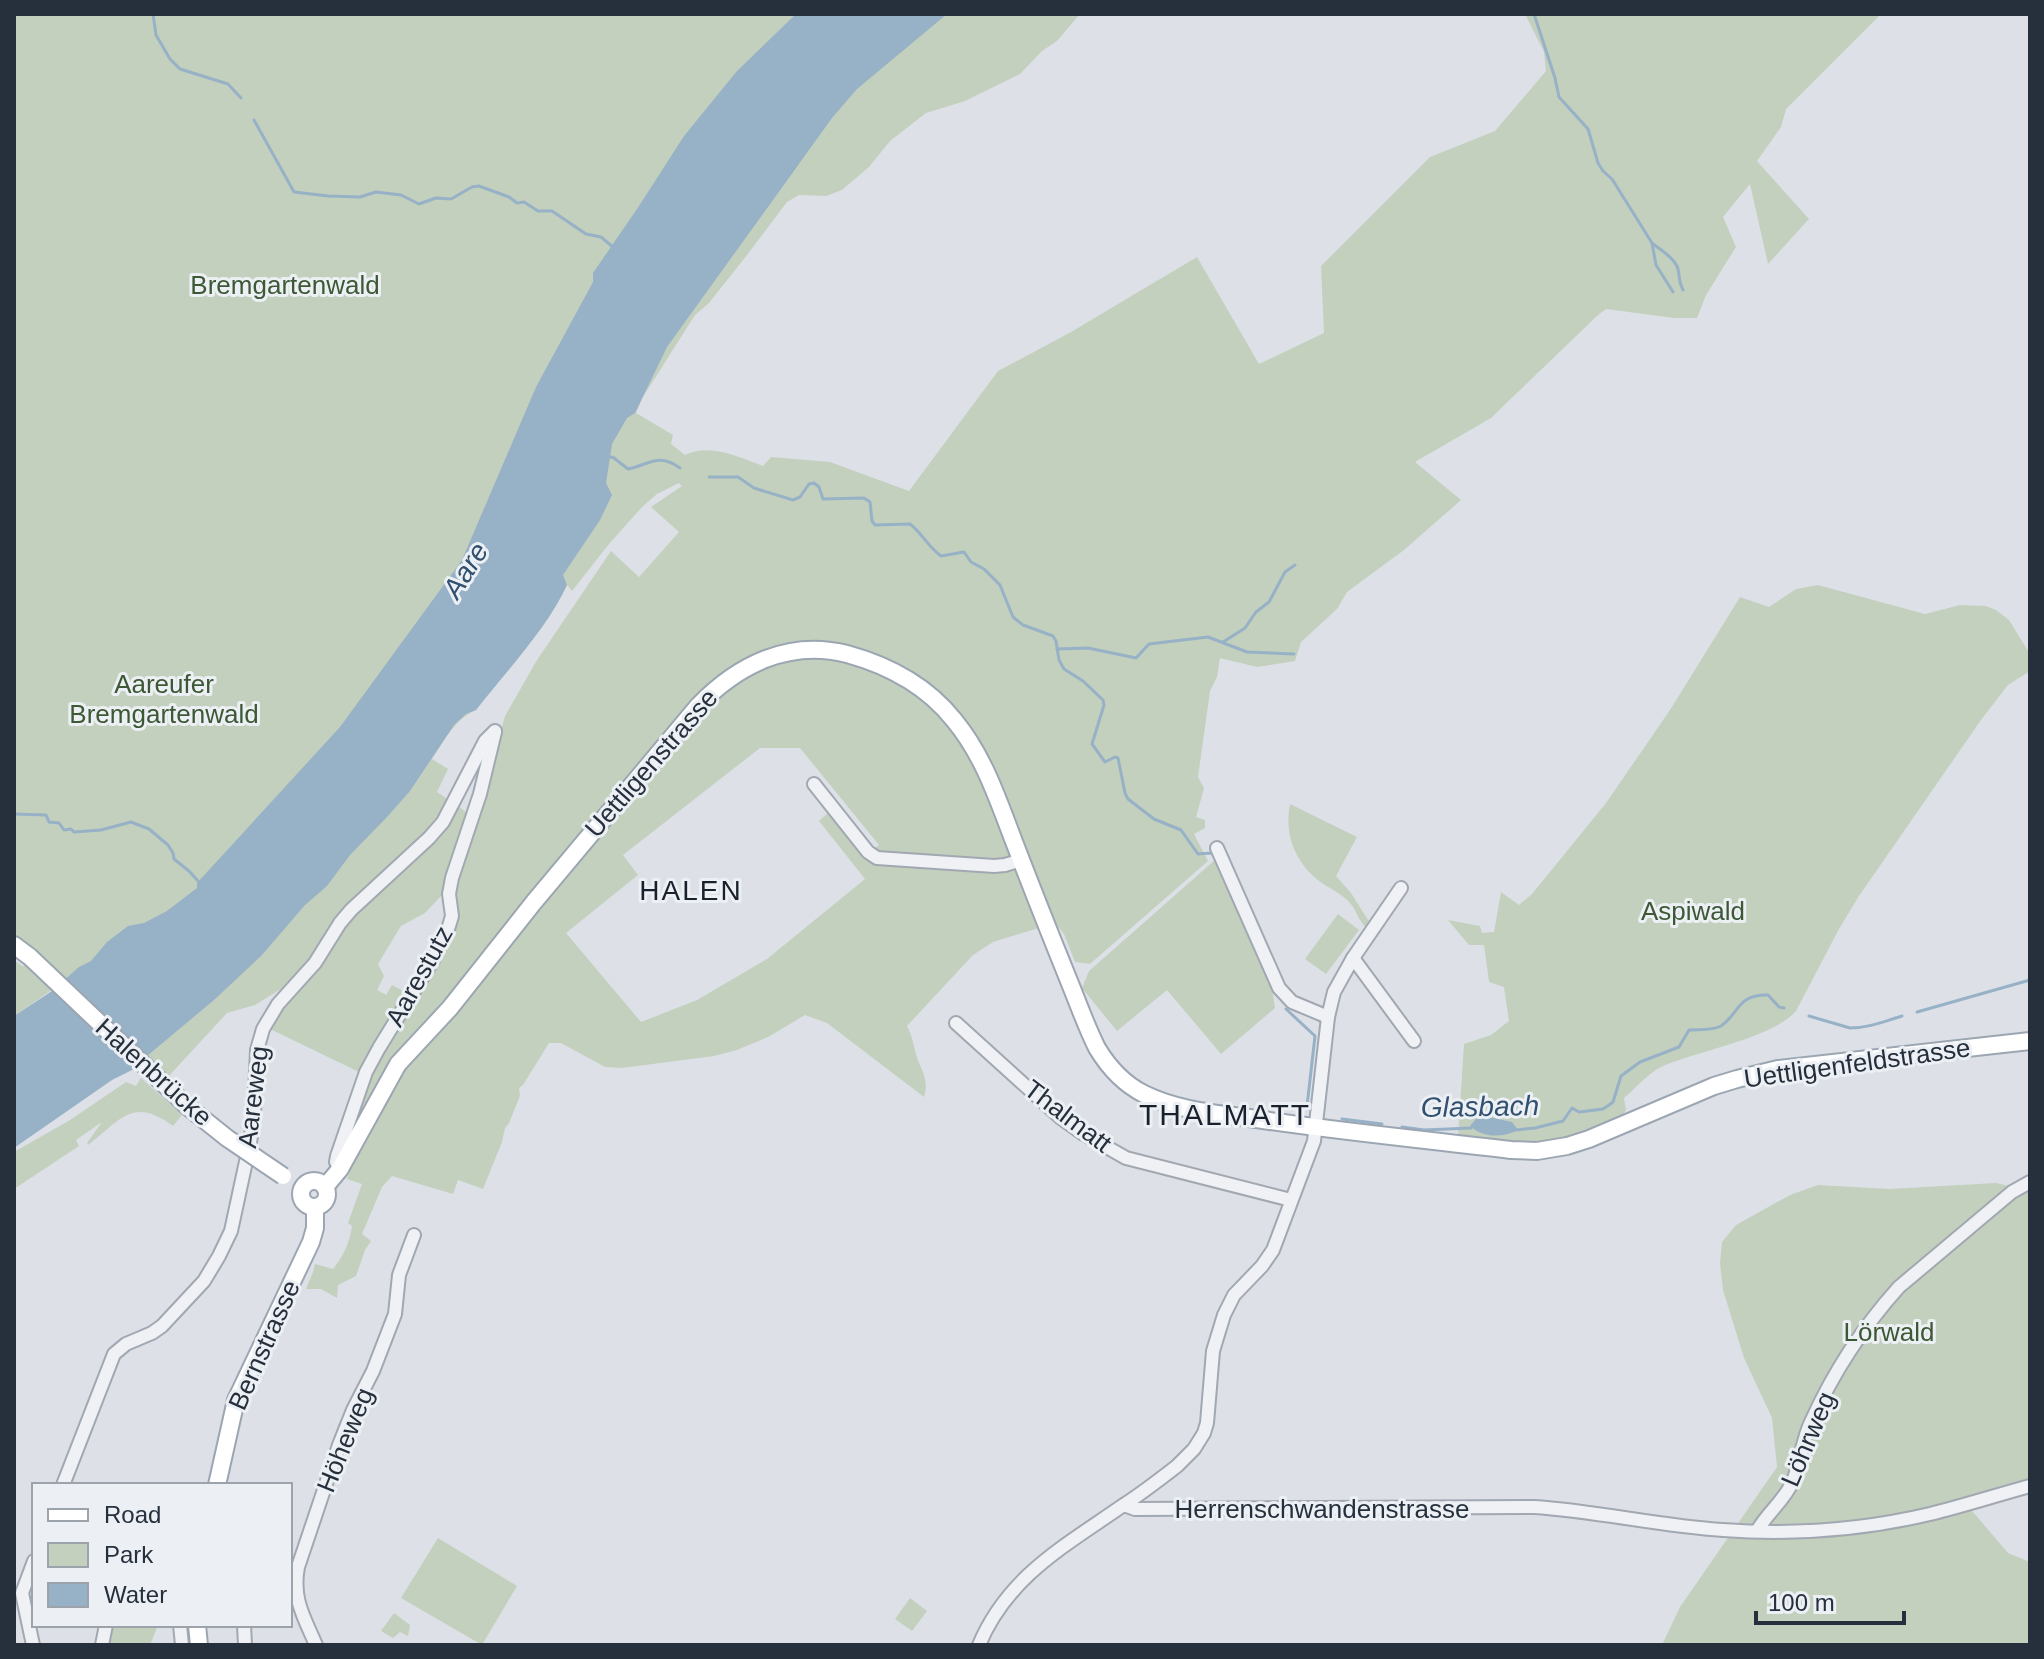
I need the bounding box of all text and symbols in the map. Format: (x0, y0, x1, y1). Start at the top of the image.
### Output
park label: Bremgartenwald (190, 270, 380, 300)
water label: Aare (436, 537, 494, 605)
park label: Aareufer Bremgartenwald (69, 669, 259, 729)
street label: Uettligenstrasse (579, 683, 723, 843)
district label: HALEN (639, 875, 743, 906)
park label: Aspiwald (1641, 896, 1745, 926)
street label: Aarestutz (379, 921, 459, 1031)
street label: Halenbrücke (90, 1012, 218, 1132)
street label: Uettligenfeldstrasse (1742, 1032, 1972, 1094)
street label: Aareweg (232, 1044, 274, 1150)
street label: Thalmatt (1019, 1074, 1118, 1159)
water label: Glasbach (1421, 1090, 1539, 1123)
district label: THALMATT (1139, 1098, 1311, 1131)
street label: Bernstrasse (222, 1276, 306, 1414)
park label: Lörwald (1843, 1317, 1935, 1347)
street label: Höheweg (311, 1383, 379, 1497)
street label: Löhrweg (1775, 1387, 1841, 1491)
legend (32, 1483, 292, 1627)
street label: Herrenschwandenstrasse (1175, 1494, 1469, 1524)
text: Road (104, 1501, 161, 1528)
text: Park (104, 1541, 154, 1568)
scale bar (1756, 1575, 1904, 1625)
text: Water (104, 1581, 167, 1608)
text: 100 m (1768, 1589, 1835, 1616)

